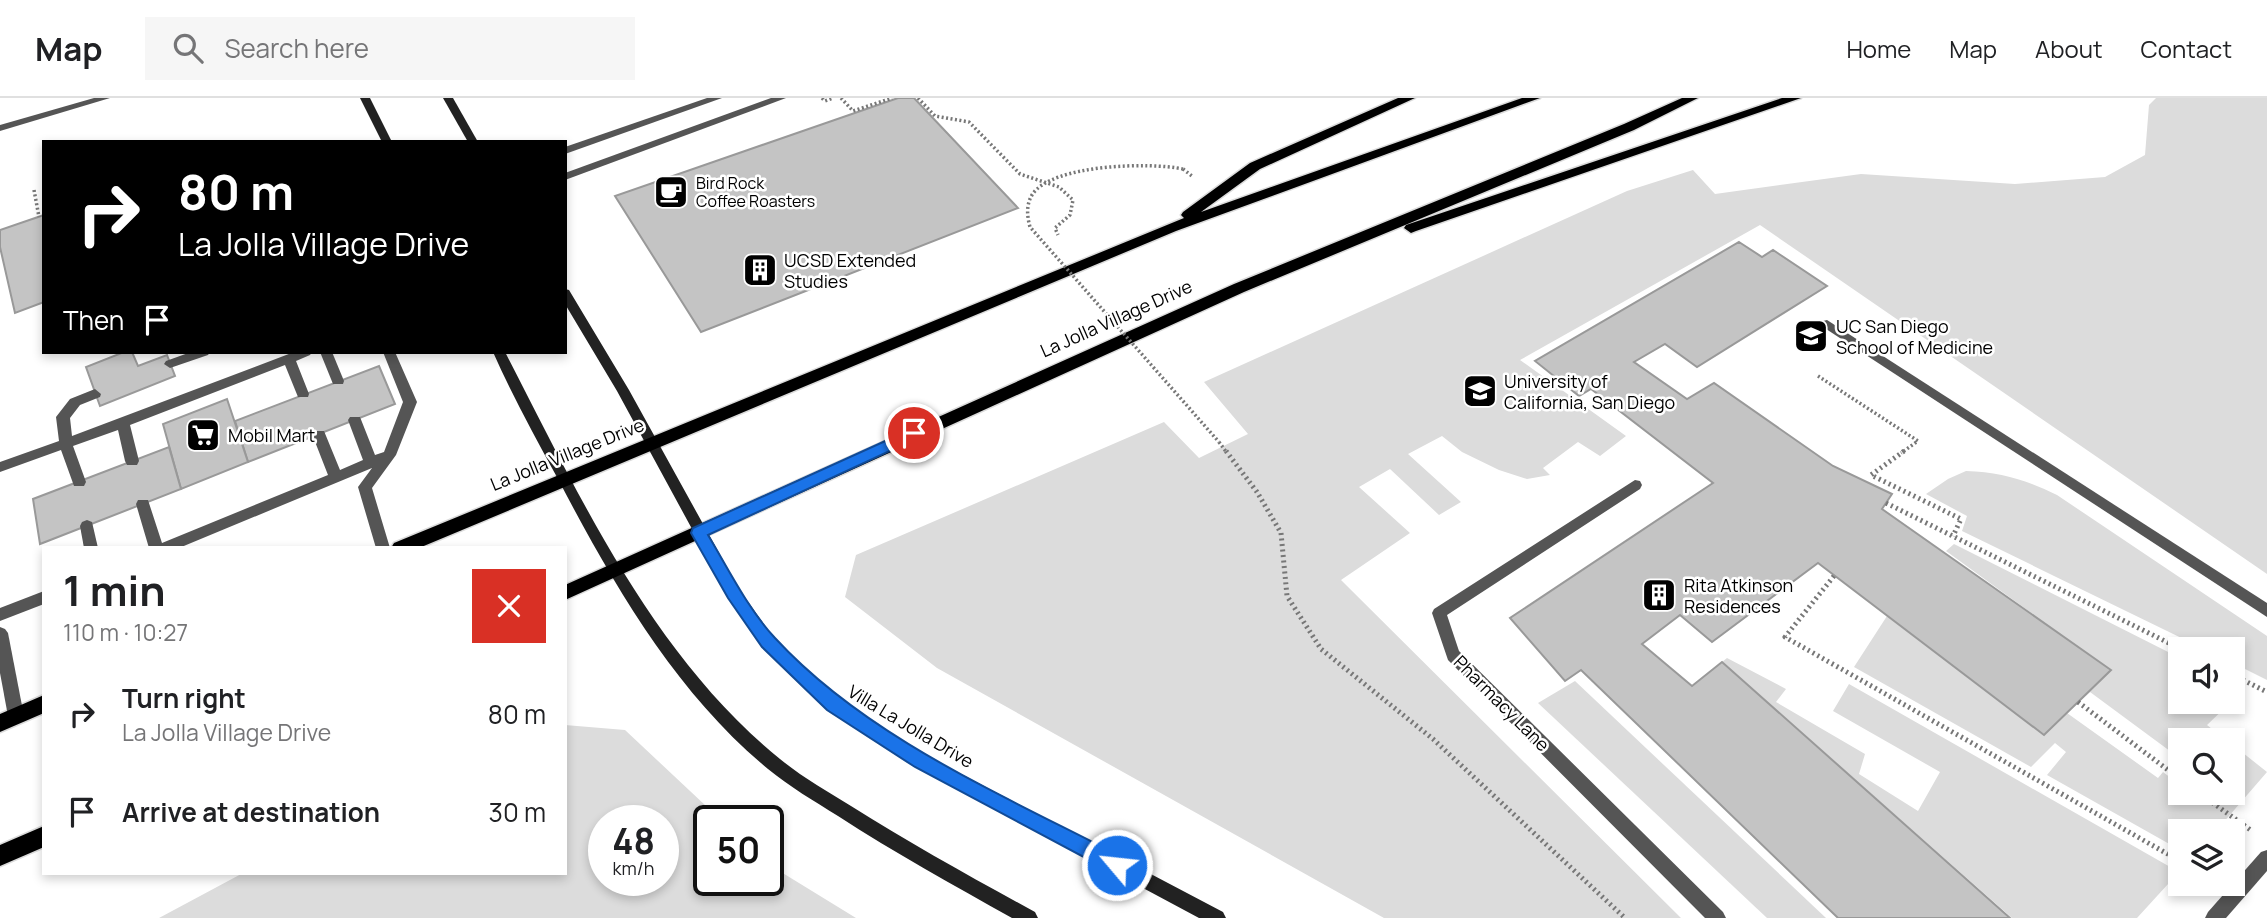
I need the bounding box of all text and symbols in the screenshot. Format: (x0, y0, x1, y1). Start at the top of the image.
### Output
search box (145, 17, 635, 80)
text: Map (35, 26, 103, 71)
icon: search (169, 29, 207, 67)
text: Search here (225, 30, 369, 66)
text: Home (1846, 32, 1911, 65)
text: Map (1949, 32, 1997, 65)
text: About (2035, 32, 2103, 65)
text: Contact (2141, 32, 2232, 65)
text: 80 m (178, 158, 294, 225)
icon: right (63, 168, 154, 259)
place label: Bird Rock Coffee Roasters (696, 172, 815, 212)
cafe icon: Bird Rock Coffee Roasters (652, 173, 690, 211)
text: La Jolla Village Drive (178, 222, 469, 266)
place label: UCSD Extended Studies (784, 248, 916, 293)
building icon: UCSD Extended Studies (741, 251, 779, 289)
street label: La Jolla Village Drive (1036, 274, 1196, 362)
icon: arrive (138, 301, 176, 339)
text: Then (63, 302, 124, 338)
place label: UC San Diego School of Medicine (1836, 314, 1993, 359)
school or university icon: UC San Diego School of Medicine (1792, 317, 1830, 355)
place label: University of California, San Diego (1504, 369, 1675, 414)
school or university icon: University of California, San Diego (1461, 372, 1499, 410)
pin (884, 403, 944, 463)
street label: La Jolla Village Drive (487, 412, 647, 496)
icon: arrive (895, 414, 933, 452)
supermarket icon: Mobil Mart (184, 416, 222, 454)
place label: Mobil Mart (228, 423, 315, 447)
text: 1 min (63, 561, 166, 619)
button: close (472, 569, 546, 643)
place label: Rita Atkinson Residences (1684, 573, 1793, 618)
building icon: Rita Atkinson Residences (1640, 576, 1678, 614)
text: 110 m · 10:27 (63, 616, 188, 648)
map controls (2168, 637, 2245, 896)
button: sound (2168, 637, 2245, 714)
street label: Pharmacy Lane (1449, 650, 1555, 756)
street label: Villa La Jolla Drive (844, 679, 978, 773)
text: Turn right (122, 680, 246, 716)
icon: right (63, 695, 101, 733)
text: 80 m (488, 696, 546, 732)
text: La Jolla Village Drive (122, 716, 331, 748)
button: search (2168, 728, 2245, 805)
icon: arrive (63, 793, 101, 831)
text: Arrive at destination (122, 794, 380, 830)
text: 30 m (489, 794, 546, 830)
speed limit sign: 50 (693, 805, 784, 896)
text: 48 (612, 817, 655, 865)
button: layers (2168, 819, 2245, 896)
position arrow (1080, 828, 1154, 902)
text: km/h (613, 856, 654, 880)

